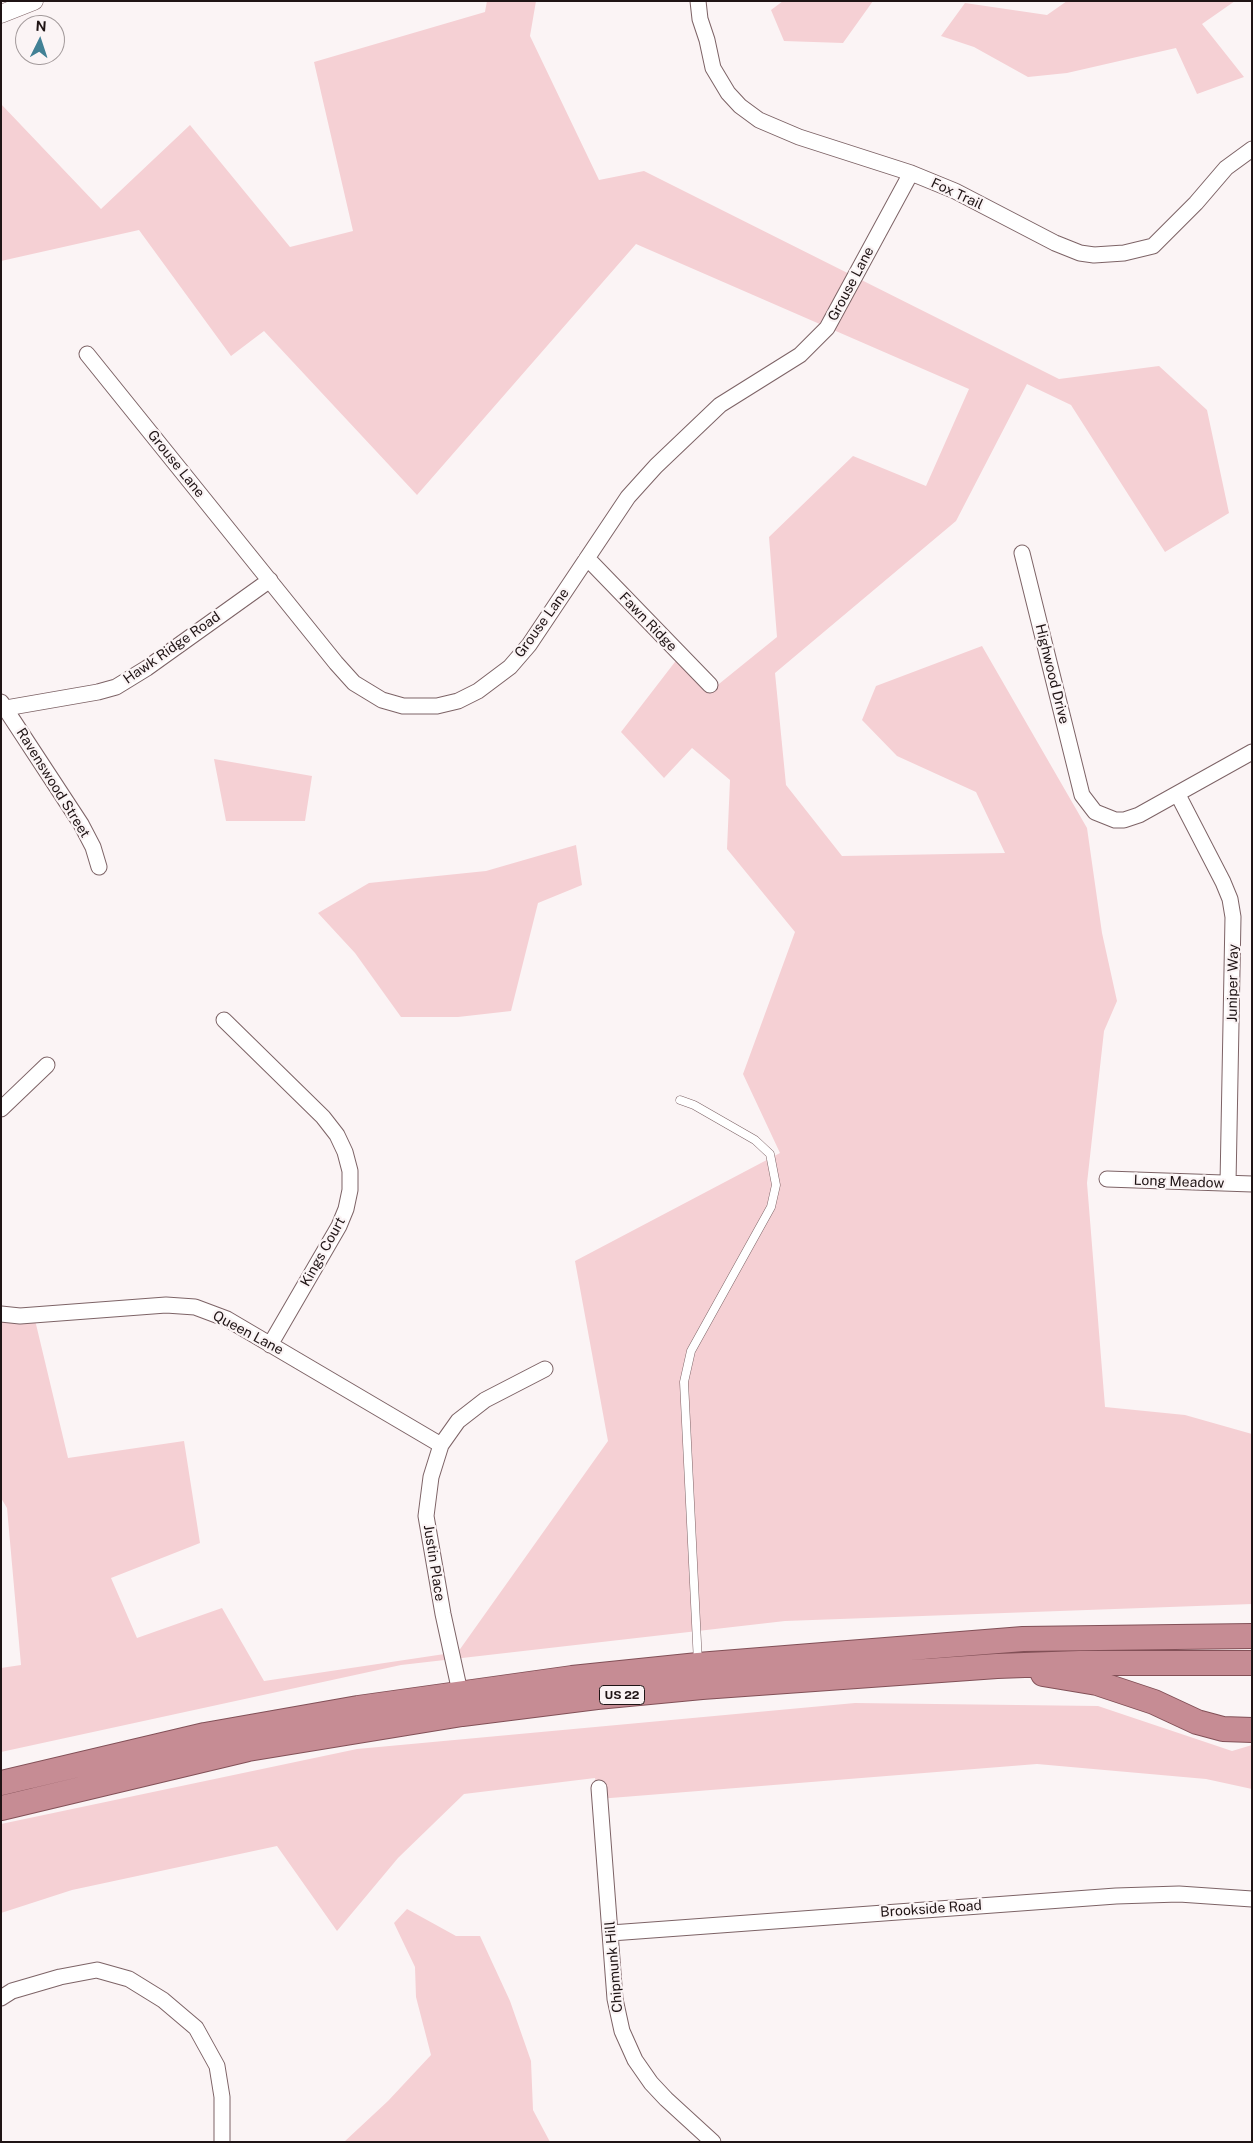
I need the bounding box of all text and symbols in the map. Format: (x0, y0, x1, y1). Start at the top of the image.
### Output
north arrow (15, 15, 65, 65)
text: N (35, 18, 47, 34)
street label: Fox Trail (928, 175, 986, 213)
street label: Grouse Lane (824, 244, 878, 324)
street label: Grouse Lane (144, 427, 208, 501)
street label: Grouse Lane (511, 585, 573, 661)
street label: Fawn Ridge (616, 589, 680, 655)
street label: Hawk Ridge Road (120, 608, 224, 688)
street label: Highwood Drive (1031, 622, 1073, 726)
street label: Ravenswood Street (12, 725, 94, 841)
street label: Juniper Way (1224, 944, 1242, 1022)
street label: Long Meadow (1133, 1172, 1225, 1192)
street label: Kings Court (297, 1214, 349, 1290)
street label: Queen Lane (210, 1307, 286, 1359)
street label: Justin Place (420, 1524, 448, 1602)
road number: US 22 (600, 1686, 644, 1704)
street label: Brookside Road (880, 1897, 982, 1921)
street label: Chipmunk Hill (602, 1921, 626, 2013)

